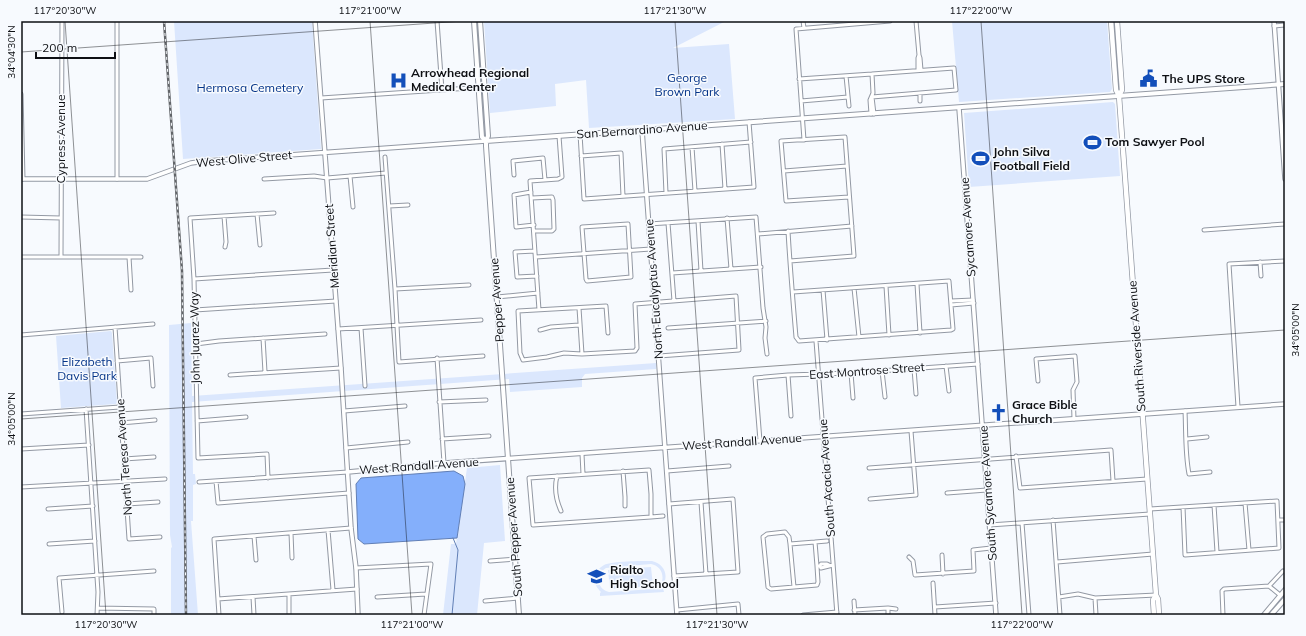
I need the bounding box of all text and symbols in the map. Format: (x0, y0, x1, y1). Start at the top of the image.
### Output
text: 117°20'30"W (34, 4, 96, 17)
text: 117°21'00"W (339, 4, 401, 17)
text: 117°21'30"W (644, 4, 706, 17)
text: 117°22'00"W (950, 4, 1012, 17)
text: 34°04'30"N (5, 25, 18, 79)
scale bar (36, 34, 115, 60)
text: 200 m (42, 40, 77, 55)
place label: Arrowhead Regional Medical Center (411, 65, 529, 94)
public building icon: The UPS Store (1139, 69, 1159, 89)
hospital icon: Arrowhead Regional Medical Center (388, 70, 408, 90)
park label: George Brown Park (654, 70, 720, 99)
place label: The UPS Store (1162, 71, 1245, 86)
park label: Hermosa Cemetery (197, 80, 304, 95)
street label: Cypress Avenue (53, 94, 68, 184)
street label: San Bernardino Avenue (576, 117, 708, 142)
sports icon: Tom Sawyer Pool (1082, 132, 1102, 152)
place label: Tom Sawyer Pool (1105, 134, 1205, 149)
place label: John Silva Football Field (993, 144, 1070, 173)
street label: West Olive Street (195, 147, 293, 170)
sports icon: John Silva Football Field (970, 149, 990, 169)
street label: Sycamore Avenue (957, 177, 978, 277)
street label: Meridian Street (321, 203, 342, 289)
street label: North Eucalyptus Avenue (641, 219, 666, 360)
street label: Pepper Avenue (486, 257, 507, 343)
street label: South Riverside Avenue (1124, 280, 1149, 412)
street label: John Juarez Way (186, 291, 203, 384)
text: 34°05'00"N (1289, 303, 1302, 357)
park label: Elizabeth Davis Park (57, 354, 118, 383)
street label: East Montrose Street (809, 359, 925, 382)
text: 34°05'00"N (5, 392, 18, 446)
place label: Grace Bible Church (1012, 397, 1078, 426)
street label: North Teresa Avenue (112, 398, 135, 516)
church icon: Grace Bible Church (989, 402, 1009, 422)
street label: South Acacia Avenue (815, 418, 838, 538)
street label: South Sycamore Avenue (975, 425, 1000, 561)
street label: West Randall Avenue (682, 430, 802, 453)
street label: West Randall Avenue (359, 454, 479, 477)
street label: South Pepper Avenue (502, 477, 525, 597)
place label: Rialto High School (610, 562, 679, 591)
school or university icon: Rialto High School (587, 567, 607, 587)
text: 117°20'30"W (75, 618, 137, 631)
text: 117°21'00"W (381, 618, 443, 631)
text: 117°21'30"W (686, 618, 748, 631)
text: 117°22'00"W (991, 618, 1053, 631)

